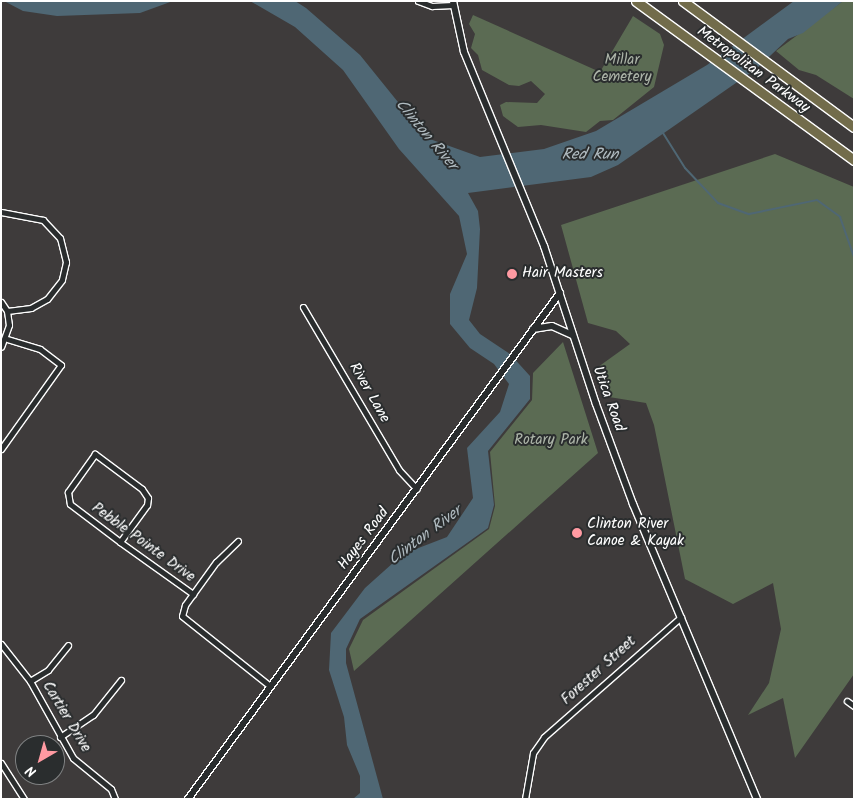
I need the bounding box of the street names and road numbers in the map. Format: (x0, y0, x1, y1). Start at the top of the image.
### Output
street label: Metropolitan Parkway (693, 23, 813, 117)
street label: River Lane (345, 360, 393, 426)
street label: Utica Road (588, 364, 628, 434)
street label: Pebble Pointe Drive (88, 499, 198, 587)
street label: Hayes Road (335, 504, 393, 574)
street label: Forester Street (558, 633, 640, 709)
street label: Cartier Drive (38, 678, 94, 756)

